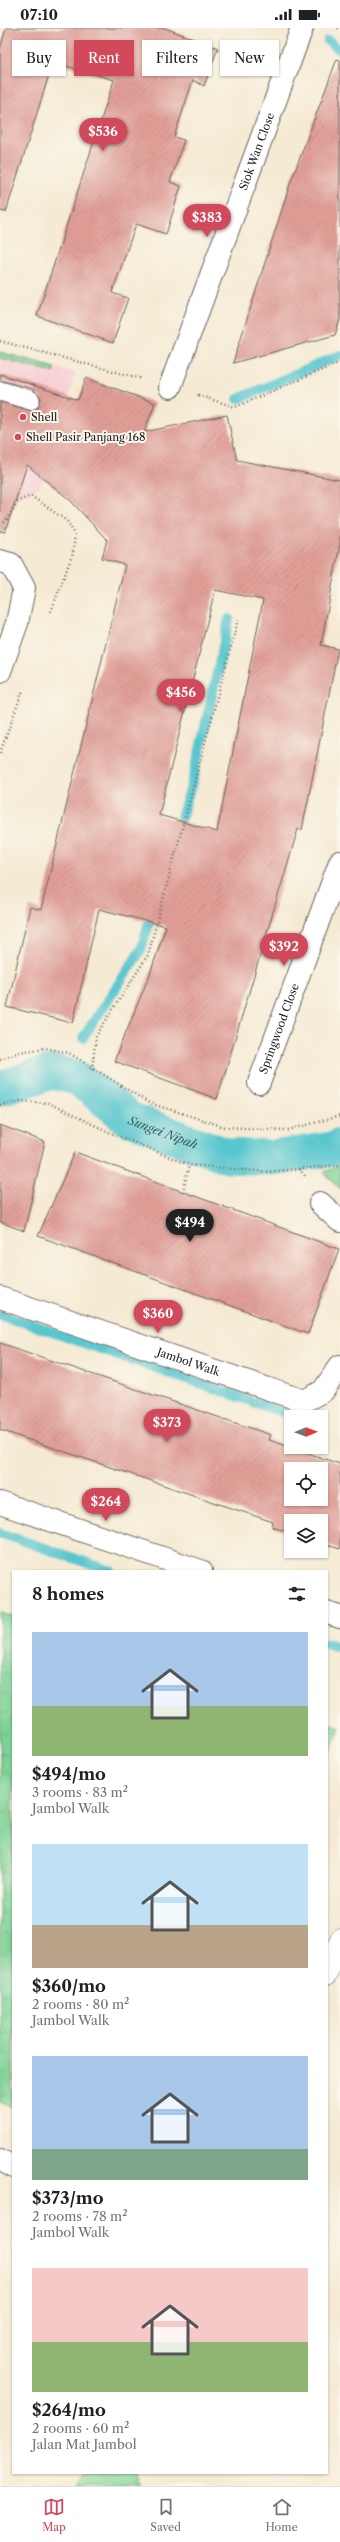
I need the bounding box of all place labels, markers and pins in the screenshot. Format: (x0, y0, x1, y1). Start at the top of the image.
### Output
pin: $536 (79, 118, 127, 152)
pin: $383 (183, 204, 231, 238)
place label: Shell (31, 410, 58, 424)
marker: Shell (18, 412, 28, 422)
place label: Shell Pasir Panjang 168 (26, 430, 145, 444)
marker: Shell Pasir Panjang 168 (13, 432, 23, 442)
pin: $456 (157, 679, 205, 713)
pin: $392 (260, 933, 308, 967)
pin: $494 (166, 1209, 214, 1243)
pin: $360 (134, 1300, 182, 1334)
pin: $373 (143, 1409, 191, 1443)
pin: $264 (82, 1488, 130, 1522)

